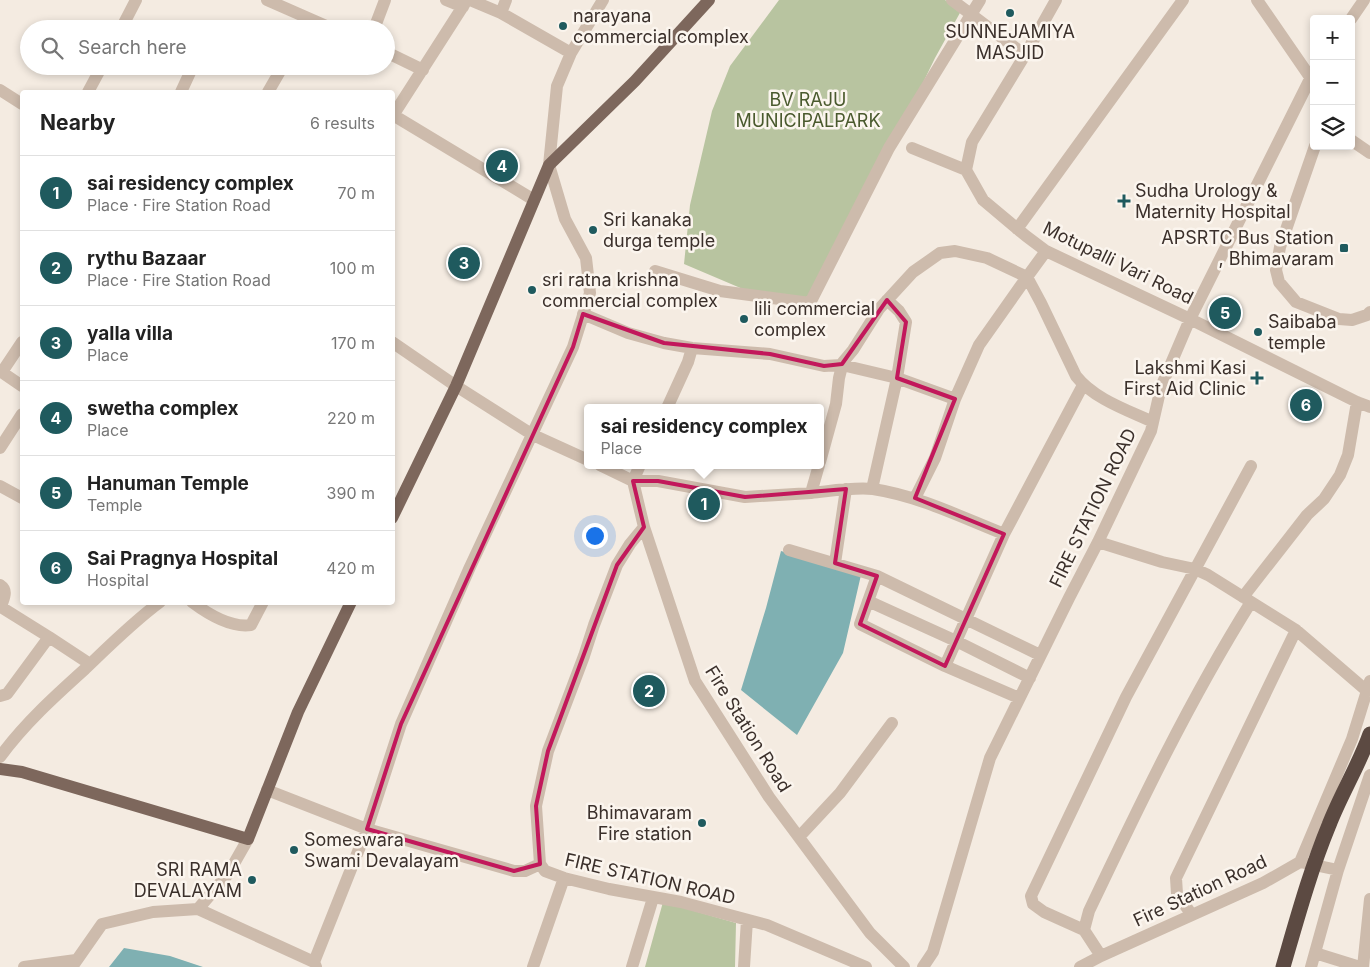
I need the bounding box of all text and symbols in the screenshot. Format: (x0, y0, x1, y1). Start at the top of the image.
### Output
place label: narayana commercial complex (573, 5, 749, 47)
marker: SUNNEJAMIYA MASJID (1004, 7, 1016, 19)
map controls (1310, 15, 1355, 150)
button: + (1310, 15, 1355, 60)
search box (20, 20, 395, 75)
marker: narayana commercial complex (557, 20, 569, 32)
place label: SUNNEJAMIYA MASJID (945, 21, 1075, 63)
icon: search (38, 34, 66, 62)
text: Search here (78, 36, 187, 59)
button: − (1310, 60, 1355, 105)
park label: BV RAJU MUNICIPALPARK (735, 89, 881, 131)
button: layers (1310, 105, 1355, 150)
text: Nearby (40, 110, 115, 135)
text: 6 results (310, 113, 375, 133)
pin: 4 (486, 147, 518, 185)
text: sai residency complex (87, 172, 294, 195)
place label: Sudha Urology & Maternity Hospital (1135, 180, 1291, 222)
text: 1 (53, 183, 59, 203)
text: 70 m (338, 183, 375, 203)
marker: Sudha Urology & Maternity Hospital (1117, 194, 1131, 208)
text: Place · Fire Station Road (87, 195, 271, 215)
place label: Sri kanaka durga temple (603, 209, 715, 251)
street label: Motupalli Vari Road (1040, 217, 1197, 308)
marker: Sri kanaka durga temple (587, 224, 599, 236)
place label: APSRTC Bus Station , Bhimavaram (1161, 227, 1334, 269)
marker: APSRTC Bus Station , Bhimavaram (1338, 242, 1350, 254)
pin: 3 (448, 244, 480, 282)
text: rythu Bazaar (87, 247, 206, 270)
text: 2 (51, 258, 61, 278)
text: 100 m (330, 258, 375, 278)
place label: sri ratna krishna commercial complex (542, 269, 718, 311)
text: Place · Fire Station Road (87, 270, 271, 290)
marker: sri ratna krishna commercial complex (526, 284, 538, 296)
pin: 5 (1209, 294, 1241, 332)
place label: lili commercial complex (754, 298, 875, 340)
place label: Saibaba temple (1268, 311, 1337, 353)
marker: lili commercial complex (738, 313, 750, 325)
text: yalla villa (87, 322, 173, 345)
marker: Saibaba temple (1252, 326, 1264, 338)
text: 3 (51, 333, 61, 353)
text: 170 m (331, 333, 375, 353)
text: Place (87, 345, 129, 365)
place label: Lakshmi Kasi First Aid Clinic (1124, 357, 1246, 399)
marker: Lakshmi Kasi First Aid Clinic (1250, 371, 1264, 385)
pin: 6 (1290, 386, 1322, 424)
text: swetha complex (87, 397, 238, 420)
popup (584, 404, 824, 469)
text: 4 (51, 408, 61, 428)
text: 220 m (327, 408, 375, 428)
text: sai residency complex (601, 415, 807, 438)
text: Place (87, 420, 129, 440)
street label: FIRE STATION ROAD (1045, 425, 1140, 591)
text: Place (601, 438, 642, 458)
text: Hanuman Temple (87, 472, 249, 495)
text: 5 (51, 483, 61, 503)
text: 390 m (327, 483, 375, 503)
pin: 1 (688, 485, 720, 523)
text: Temple (87, 495, 142, 515)
your location (582, 523, 608, 549)
text: Sai Pragnya Hospital (87, 547, 278, 570)
text: 6 (51, 558, 61, 578)
text: 420 m (326, 558, 375, 578)
text: Hospital (87, 570, 149, 590)
street label: Fire Station Road (701, 662, 796, 796)
pin: 2 (633, 672, 665, 710)
place label: Bhimavaram Fire station (587, 802, 692, 844)
marker: Bhimavaram Fire station (696, 817, 708, 829)
place label: Someswara Swami Devalayam (304, 829, 459, 871)
marker: Someswara Swami Devalayam (288, 844, 300, 856)
street label: FIRE STATION ROAD (563, 849, 737, 908)
street label: Fire Station Road (1130, 850, 1270, 931)
place label: SRI RAMA DEVALAYAM (134, 859, 242, 901)
marker: SRI RAMA DEVALAYAM (246, 874, 258, 886)

